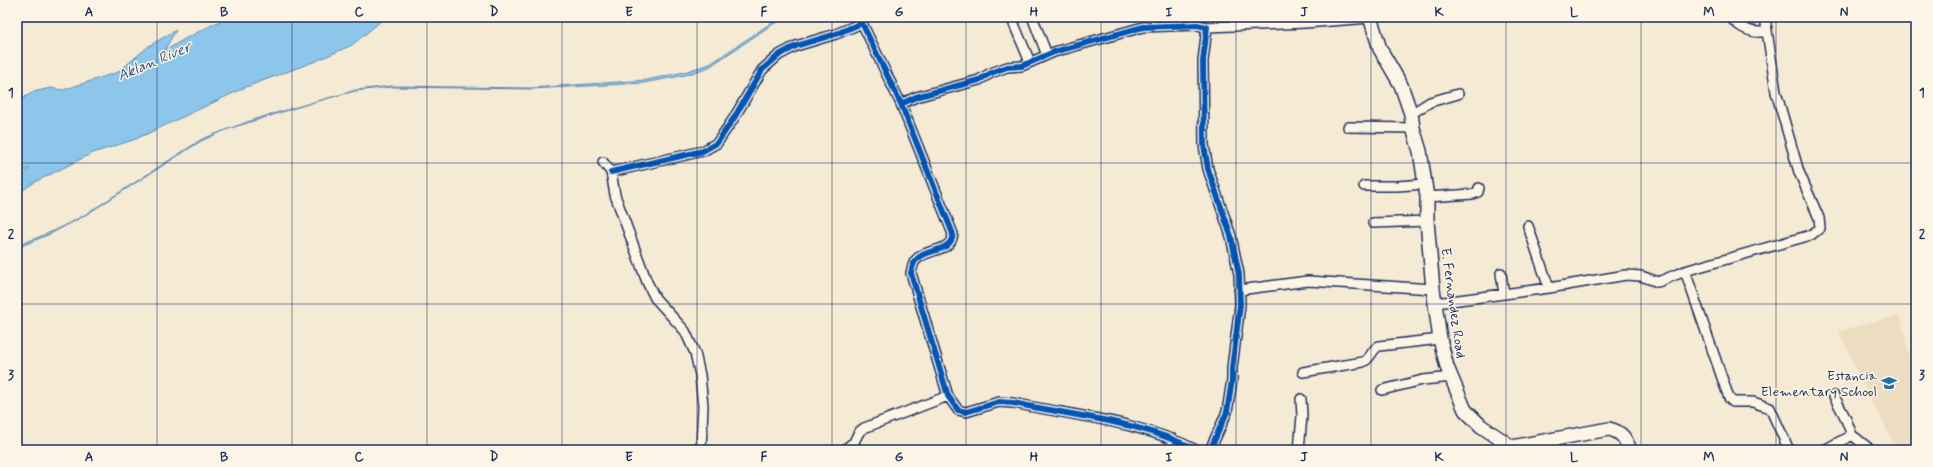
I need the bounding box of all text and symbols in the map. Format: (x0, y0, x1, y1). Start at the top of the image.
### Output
text: A (85, 4, 93, 21)
text: B (220, 4, 229, 21)
text: C (354, 4, 364, 21)
text: D (490, 4, 499, 21)
text: E (625, 4, 633, 21)
text: F (761, 4, 768, 21)
text: G (895, 4, 904, 21)
text: H (1030, 4, 1039, 21)
text: I (1166, 4, 1173, 21)
text: J (1300, 4, 1308, 21)
text: K (1434, 4, 1444, 21)
text: L (1570, 4, 1579, 21)
text: M (1703, 4, 1715, 21)
text: N (1840, 4, 1849, 21)
water label: Aklan River (115, 37, 196, 86)
text: 1 (8, 85, 14, 102)
text: 1 (1919, 85, 1925, 102)
text: 2 (8, 226, 15, 243)
text: 2 (1919, 226, 1926, 243)
street label: E. Fernandez Road (1436, 247, 1470, 360)
text: 3 (8, 367, 14, 384)
place label: Estancia Elementary School (1761, 367, 1878, 401)
text: 3 (1919, 367, 1925, 384)
school or university icon: Estancia Elementary School (1880, 374, 1898, 392)
text: A (85, 449, 93, 466)
text: B (220, 449, 229, 466)
text: C (354, 449, 364, 466)
text: D (490, 449, 499, 466)
text: E (625, 449, 633, 466)
text: F (761, 449, 768, 466)
text: G (895, 449, 904, 466)
text: H (1030, 449, 1039, 466)
text: I (1166, 449, 1173, 466)
text: J (1300, 449, 1308, 466)
text: K (1434, 449, 1444, 466)
text: L (1570, 449, 1579, 466)
text: M (1703, 449, 1715, 466)
text: N (1840, 449, 1849, 466)

